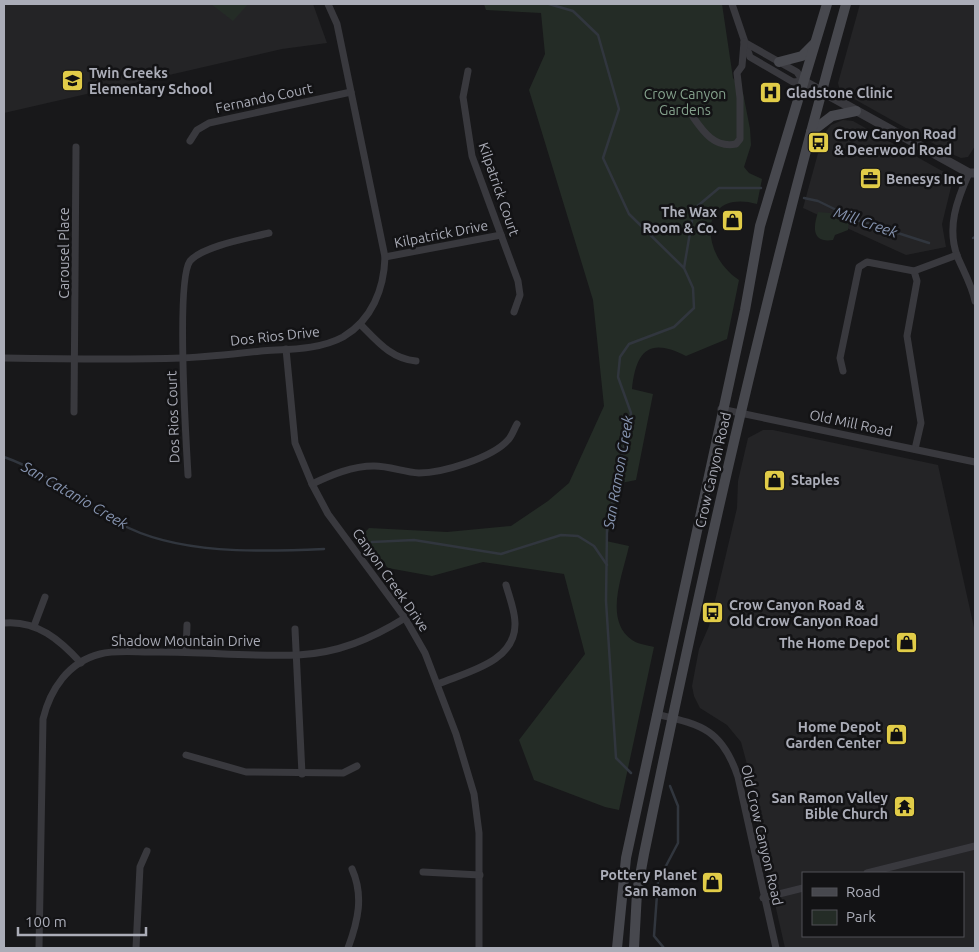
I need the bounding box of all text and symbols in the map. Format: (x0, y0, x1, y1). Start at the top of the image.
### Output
place label: Twin Creeks Elementary School (89, 65, 212, 97)
school or university icon: Twin Creeks Elementary School (61, 69, 85, 93)
street label: Fernando Court (214, 80, 314, 116)
hospital icon: Gladstone Clinic (758, 81, 782, 105)
place label: Gladstone Clinic (786, 85, 893, 101)
park label: Crow Canyon Gardens (644, 86, 726, 118)
place label: Crow Canyon Road & Deerwood Road (834, 126, 956, 158)
bus stop icon: Crow Canyon Road & Deerwood Road (806, 130, 830, 154)
street label: Kilpatrick Court (476, 140, 523, 238)
office icon: Benesys Inc (858, 167, 882, 191)
place label: Benesys Inc (886, 171, 963, 187)
water label: Mill Creek (832, 203, 900, 241)
place label: The Wax Room & Co. (642, 204, 717, 236)
street label: Carousel Place (56, 207, 72, 299)
shop icon: The Wax Room & Co. (721, 208, 745, 232)
street label: Kilpatrick Drive (393, 217, 489, 251)
street label: Dos Rios Drive (229, 323, 321, 349)
street label: Dos Rios Court (163, 370, 183, 464)
street label: Old Mill Road (808, 406, 894, 440)
street label: Crow Canyon Road (692, 411, 734, 529)
water label: San Ramon Creek (599, 414, 636, 531)
water label: San Catanio Creek (18, 457, 132, 533)
shop icon: Staples (763, 468, 787, 492)
place label: Staples (791, 472, 840, 488)
street label: Canyon Creek Drive (349, 525, 433, 635)
place label: Crow Canyon Road & Old Crow Canyon Road (729, 597, 878, 629)
bus stop icon: Crow Canyon Road & Old Crow Canyon Road (701, 601, 725, 625)
shop icon: The Home Depot (894, 631, 918, 655)
street label: Shadow Mountain Drive (111, 633, 261, 649)
place label: The Home Depot (779, 635, 890, 651)
place label: Home Depot Garden Center (785, 719, 881, 751)
shop icon: Home Depot Garden Center (885, 723, 909, 747)
street label: Old Crow Canyon Road (738, 763, 786, 907)
place label: San Ramon Valley Bible Church (771, 790, 889, 822)
temple icon: San Ramon Valley Bible Church (892, 794, 916, 818)
place label: Pottery Planet San Ramon (600, 867, 697, 899)
shop icon: Pottery Planet San Ramon (701, 871, 725, 895)
legend (802, 872, 964, 937)
text: Road (846, 883, 881, 900)
scale bar (18, 904, 145, 936)
text: Park (846, 908, 876, 925)
text: 100 m (25, 913, 67, 930)

